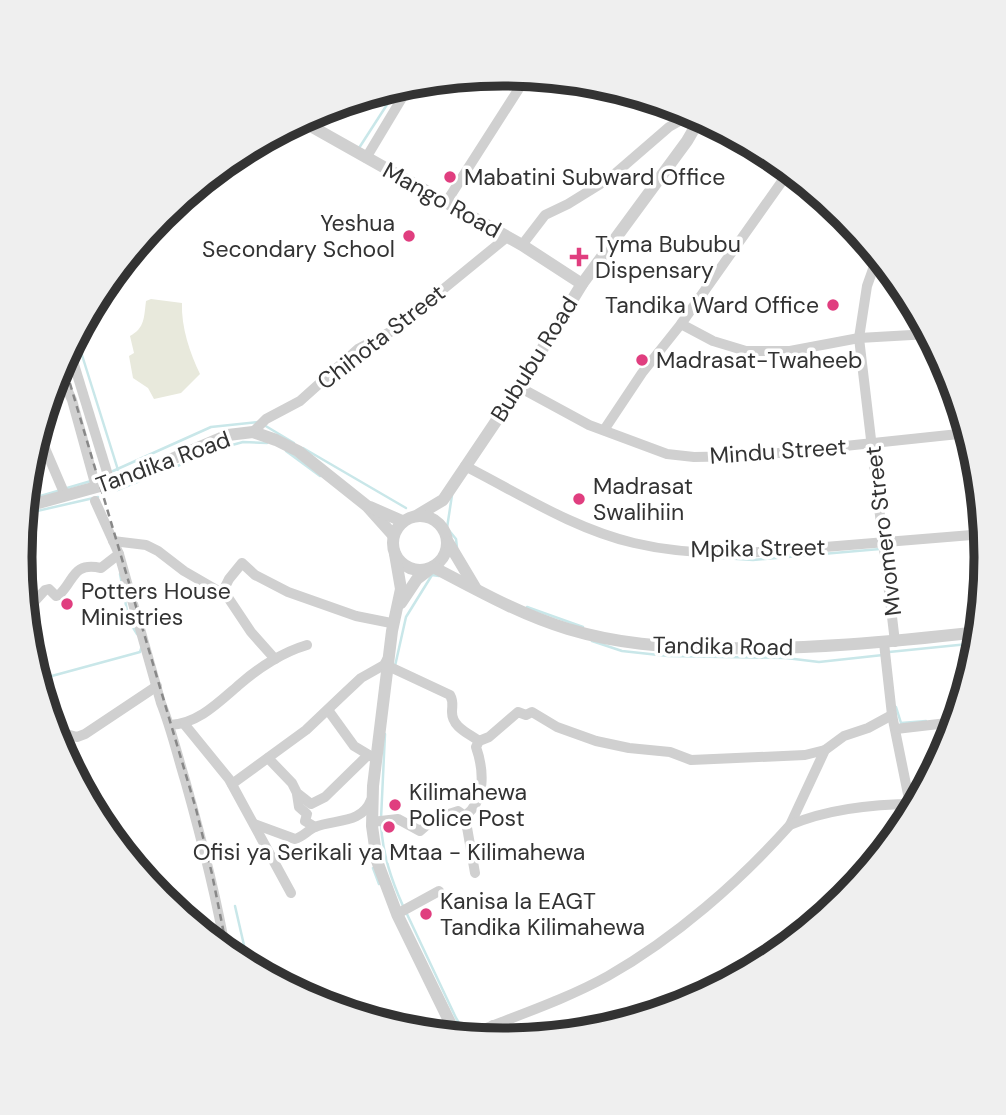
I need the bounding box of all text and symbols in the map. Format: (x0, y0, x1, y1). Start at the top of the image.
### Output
street label: Mango Road (378, 155, 506, 245)
place label: Mabatini Subward Office (464, 162, 725, 192)
marker: Mabatini Subward Office (442, 169, 458, 185)
place label: Yeshua Secondary School (202, 208, 395, 264)
marker: Yeshua Secondary School (401, 228, 417, 244)
place label: Tyma Bububu Dispensary (595, 229, 741, 285)
marker: Tyma Bububu Dispensary (569, 247, 589, 267)
street label: Chihota Street (311, 278, 451, 396)
place label: Tandika Ward Office (605, 290, 819, 320)
street label: Bububu Road (484, 291, 584, 427)
marker: Tandika Ward Office (825, 297, 841, 313)
place label: Madrasat-Twaheeb (656, 345, 862, 375)
marker: Madrasat-Twaheeb (634, 352, 650, 368)
street label: Tandika Road (92, 424, 234, 500)
street label: Mindu Street (709, 431, 847, 471)
street label: Mvomero Street (858, 444, 908, 618)
place label: Madrasat Swalihiin (593, 471, 693, 527)
marker: Madrasat Swalihiin (571, 491, 587, 507)
street label: Mpika Street (690, 532, 826, 564)
place label: Potters House Ministries (81, 576, 231, 632)
marker: Potters House Ministries (59, 596, 75, 612)
street label: Tandika Road (652, 630, 794, 662)
place label: Kilimahewa Police Post (409, 777, 527, 833)
marker: Kilimahewa Police Post (387, 797, 403, 813)
marker: Ofisi ya Serikali ya Mtaa - Kilimahewa (381, 819, 397, 835)
place label: Ofisi ya Serikali ya Mtaa - Kilimahewa (193, 837, 585, 867)
place label: Kanisa la EAGT Tandika Kilimahewa (440, 886, 645, 942)
marker: Kanisa la EAGT Tandika Kilimahewa (418, 906, 434, 922)

